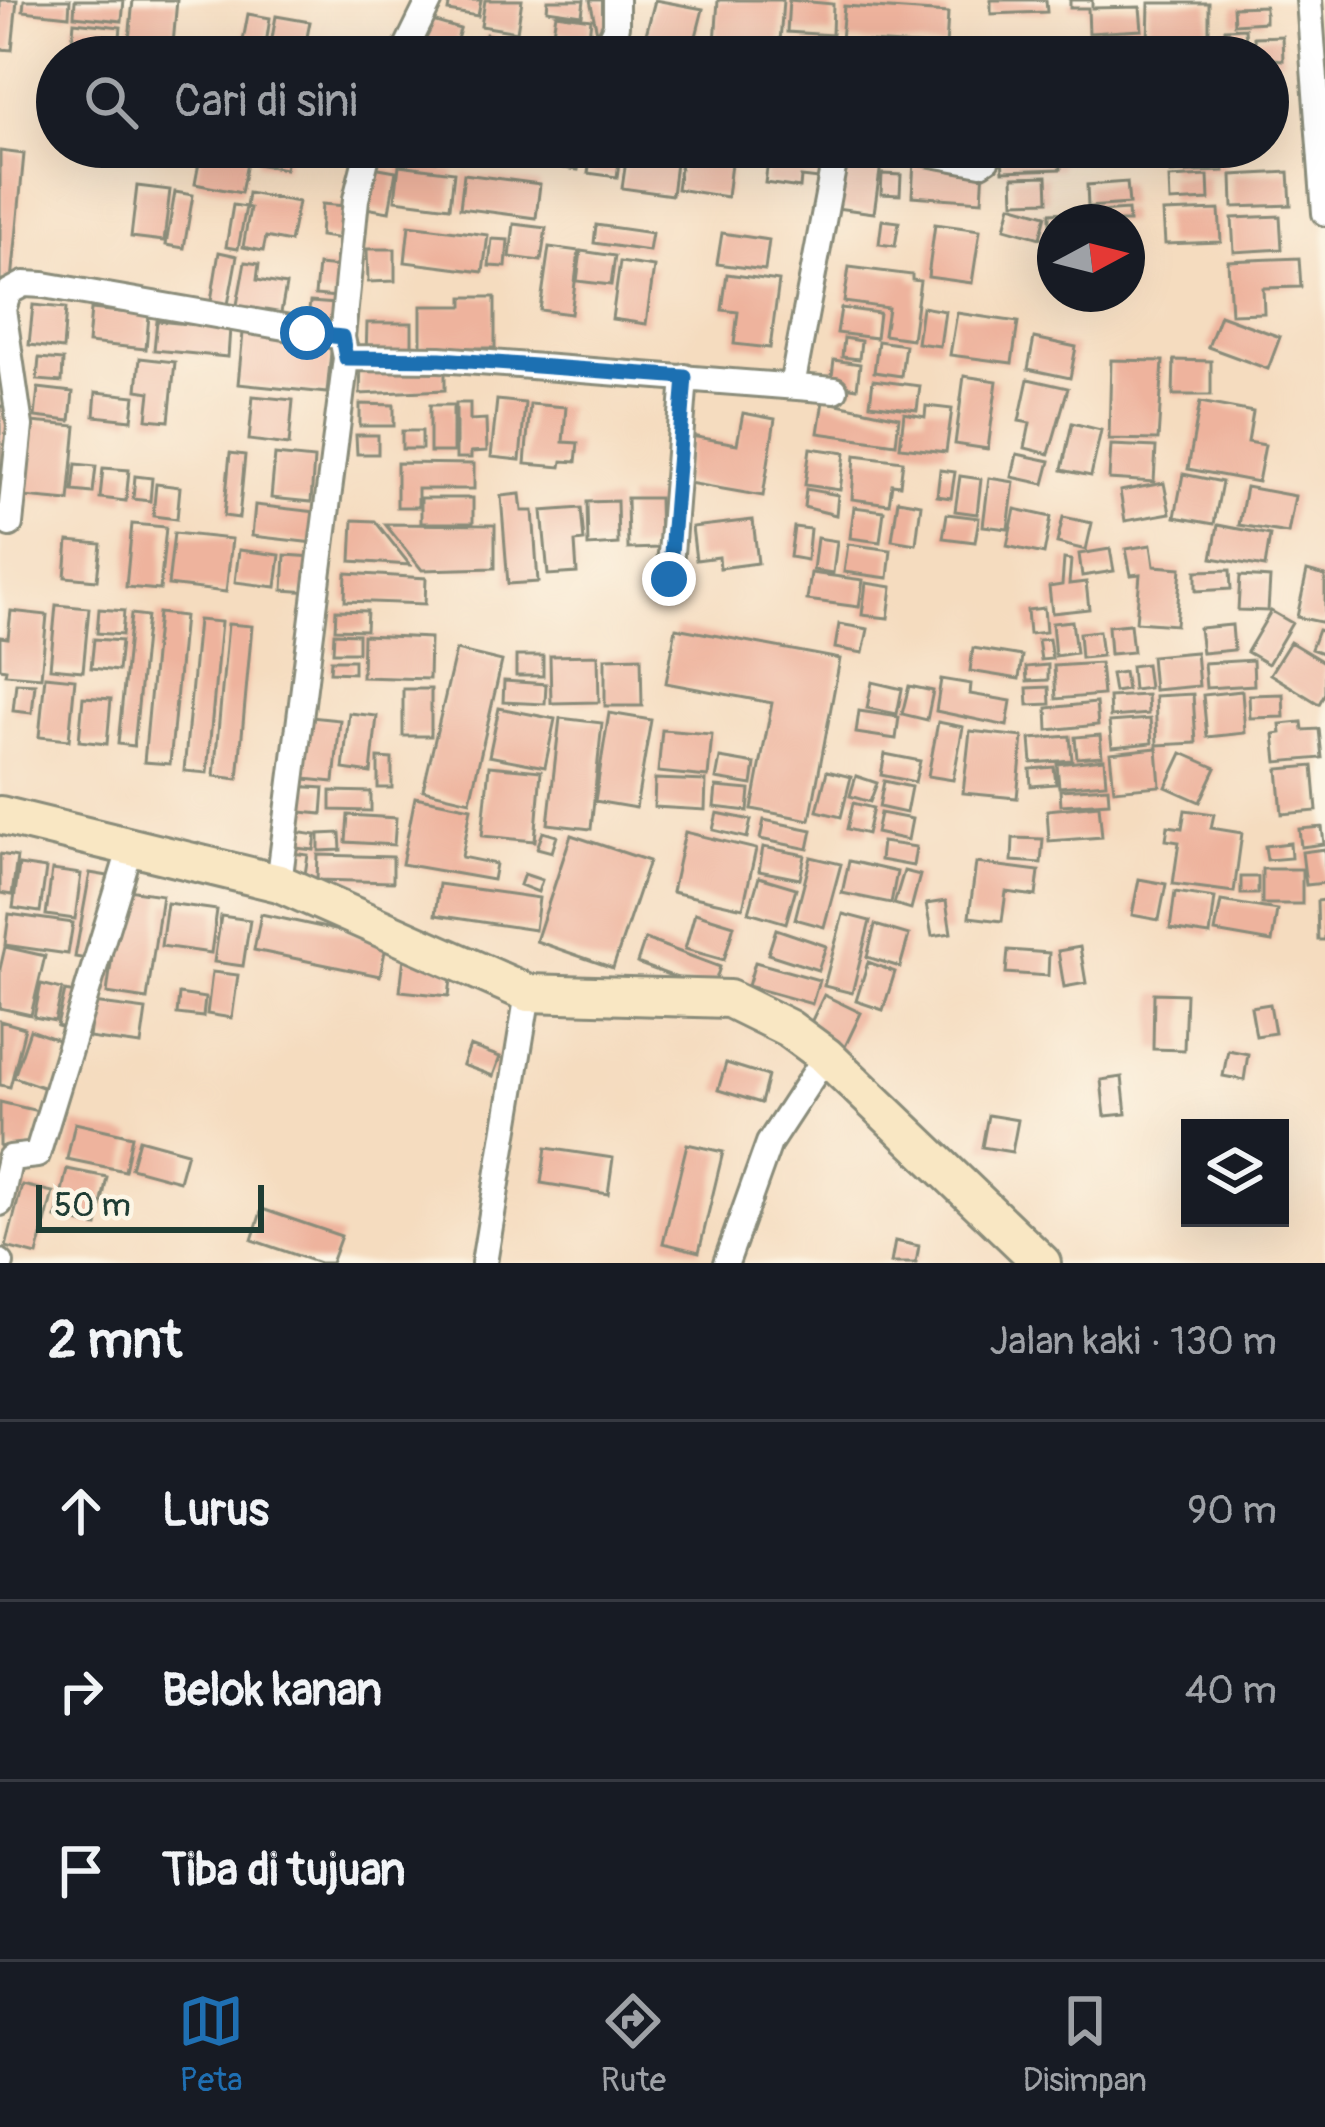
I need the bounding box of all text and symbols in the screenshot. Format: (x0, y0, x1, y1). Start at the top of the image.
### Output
search box (36, 36, 1289, 168)
icon: search (78, 69, 144, 135)
text: Cari di sini (174, 74, 358, 130)
north arrow (1037, 204, 1145, 312)
route start (280, 306, 334, 360)
route end (642, 552, 696, 606)
map controls (1181, 1119, 1289, 1227)
button: layers (1181, 1119, 1289, 1227)
scale bar (36, 1179, 264, 1232)
text: 50 m (54, 1185, 131, 1226)
text: 2 mnt (48, 1309, 182, 1373)
text: Jalan kaki · 130 m (990, 1317, 1277, 1366)
icon: ahead (48, 1478, 114, 1544)
text: Lurus (162, 1483, 269, 1539)
text: 90 m (1187, 1486, 1277, 1535)
icon: right (48, 1658, 114, 1724)
text: Belok kanan (162, 1663, 382, 1719)
text: 40 m (1185, 1666, 1277, 1715)
icon: arrive (48, 1838, 114, 1904)
text: Tiba di tujuan (162, 1843, 406, 1899)
tab: Peta (178, 1988, 244, 2101)
tab: Rute (600, 1988, 666, 2101)
tab: Disimpan (1023, 1988, 1147, 2101)

